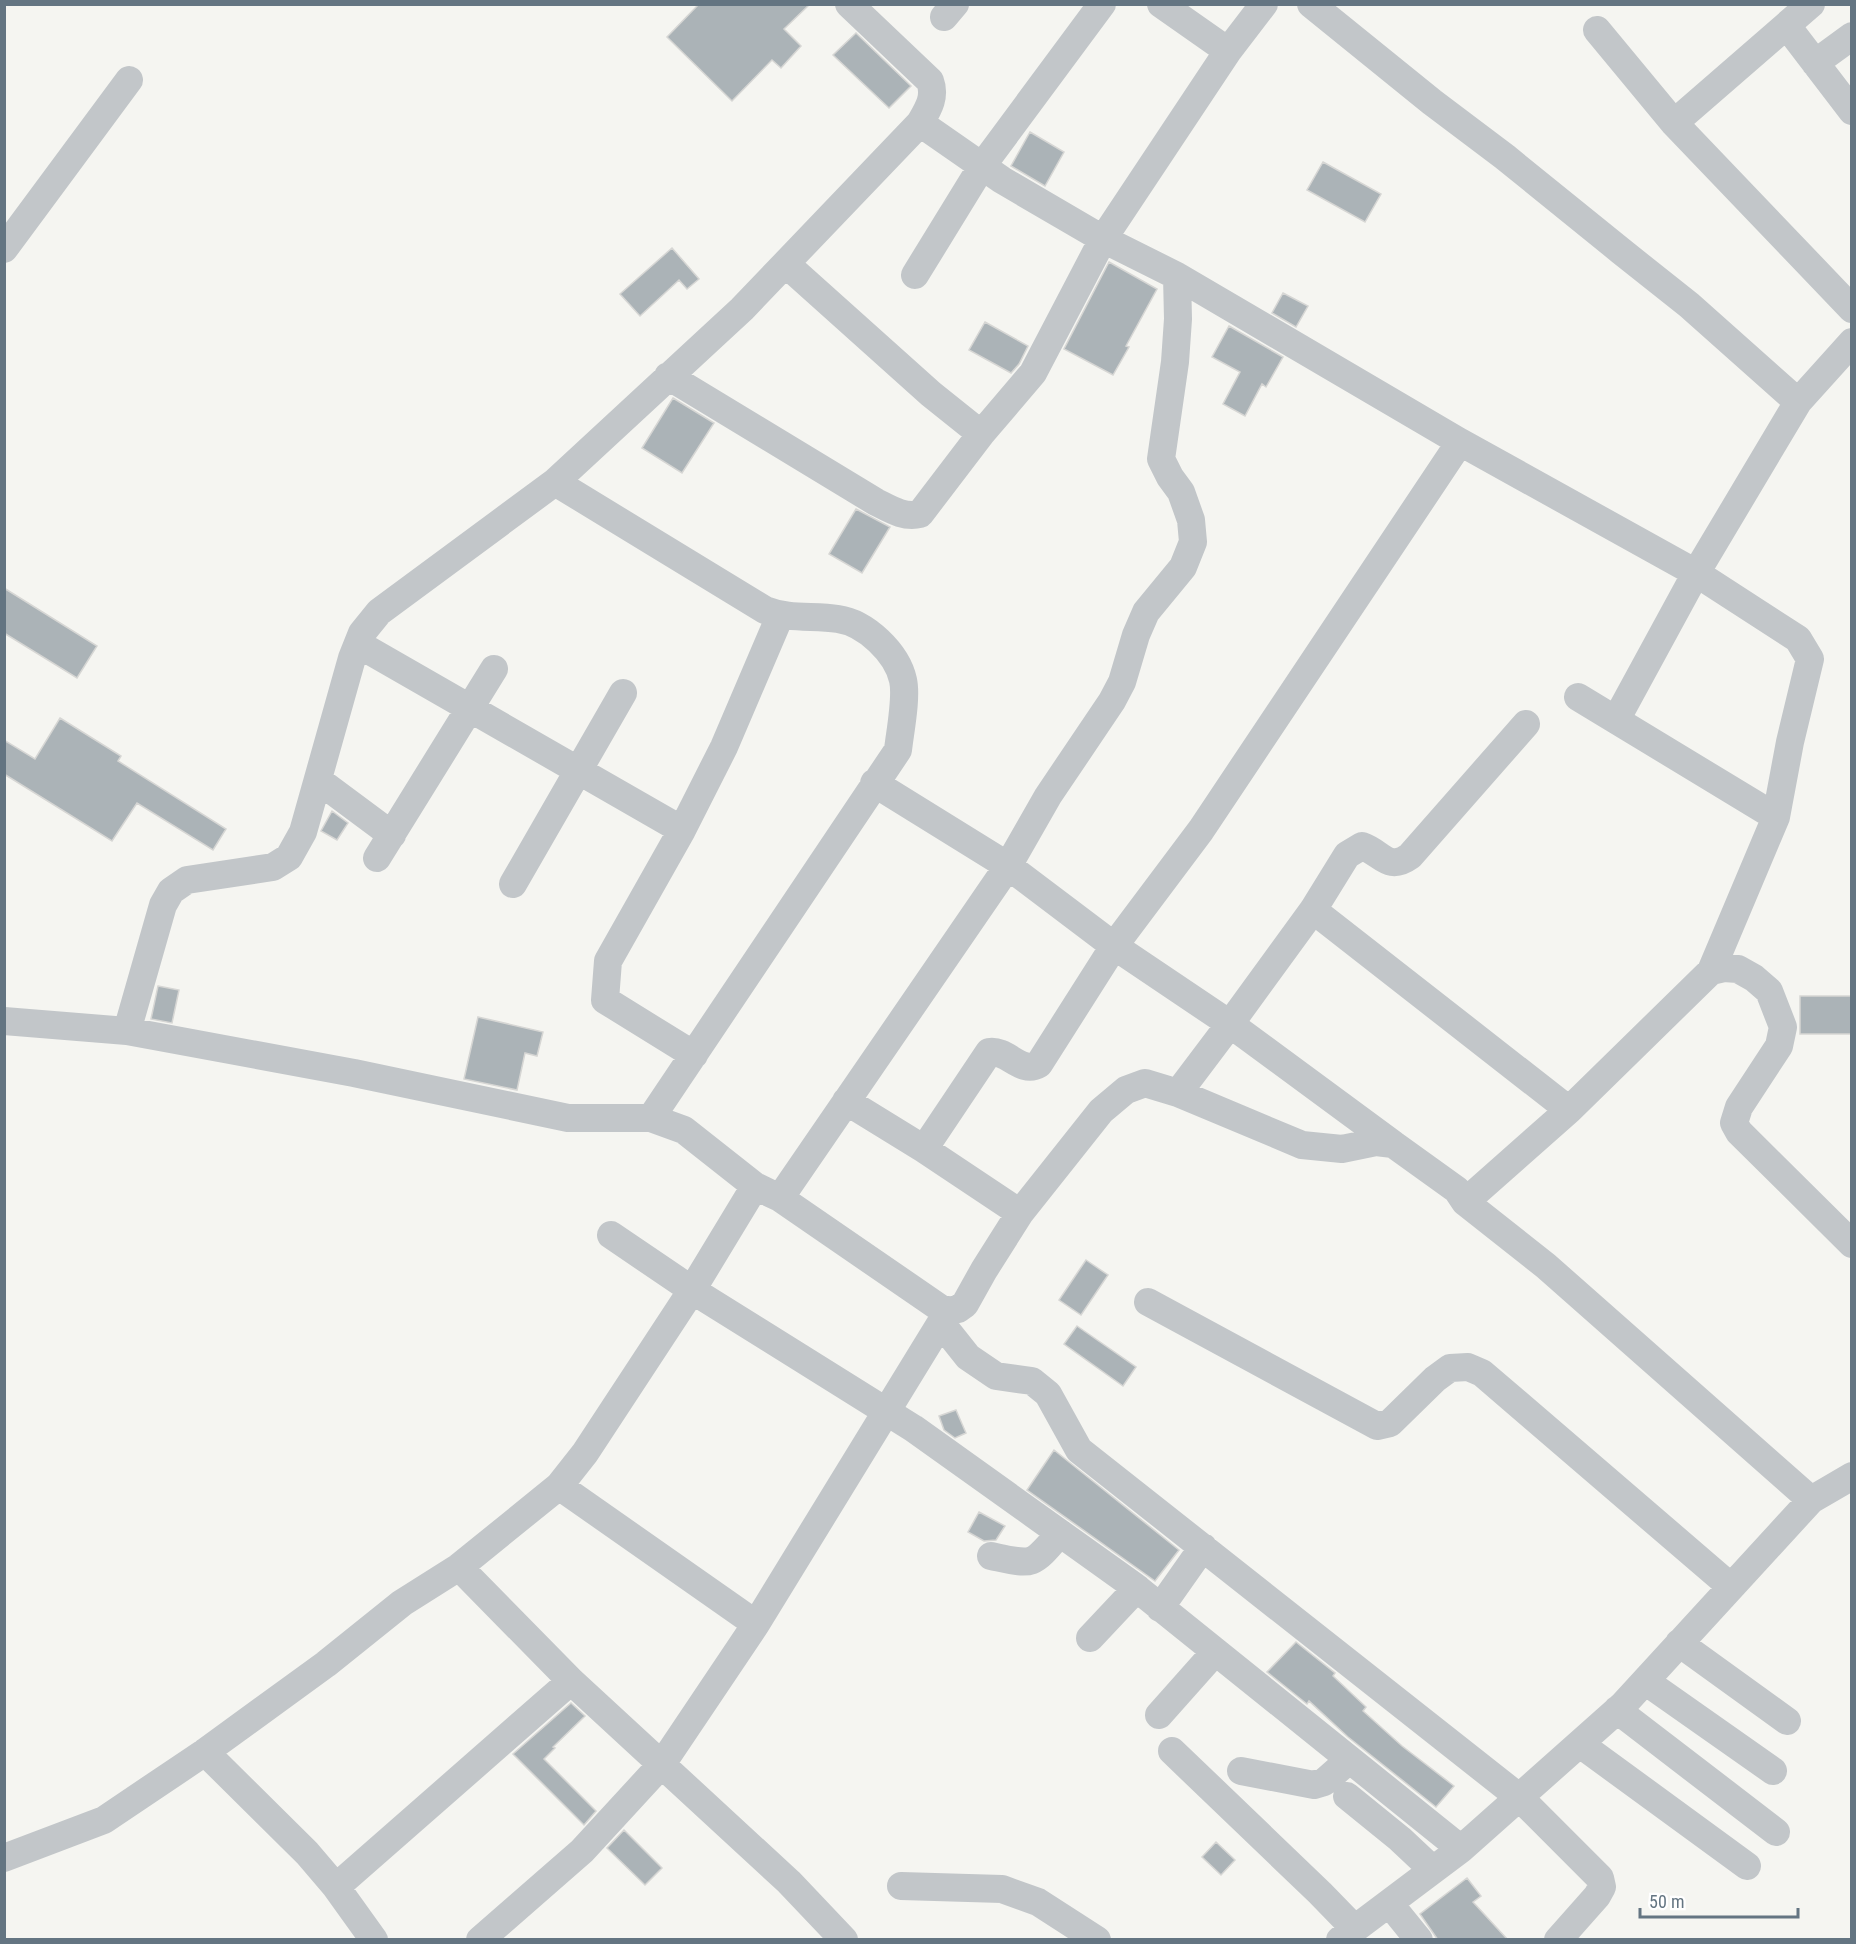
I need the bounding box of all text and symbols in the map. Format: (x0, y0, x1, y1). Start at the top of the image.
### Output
scale bar (1640, 1881, 1798, 1919)
text: 50 m (1649, 1891, 1684, 1912)

